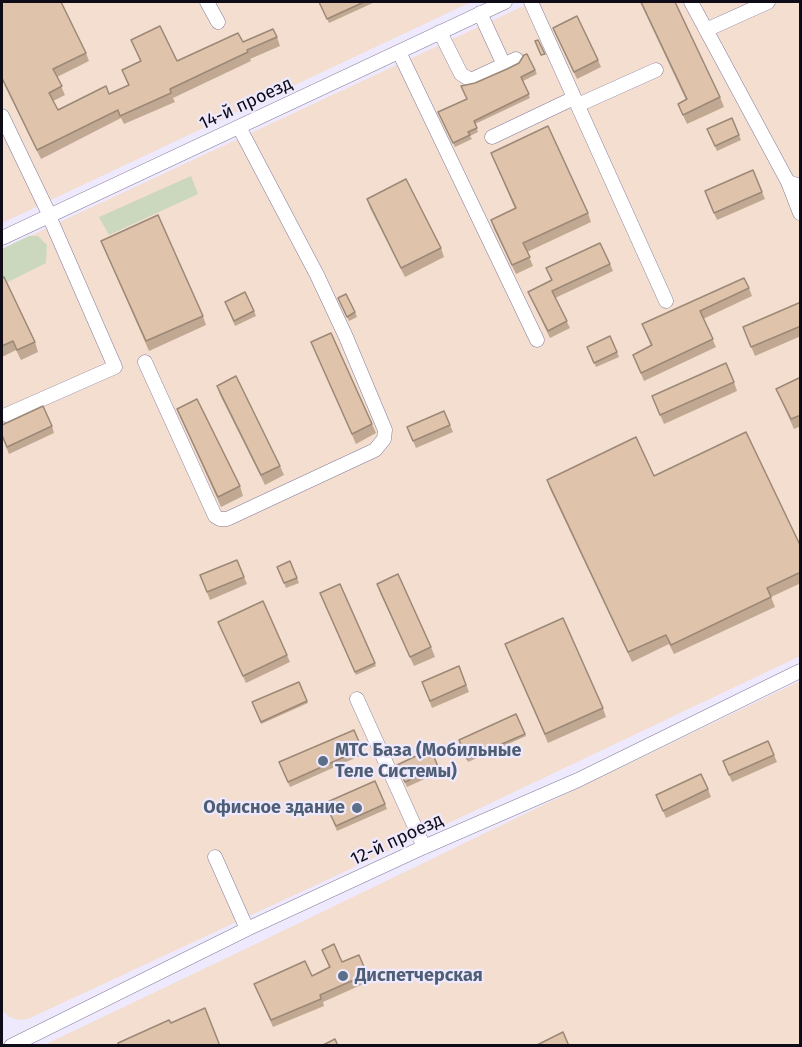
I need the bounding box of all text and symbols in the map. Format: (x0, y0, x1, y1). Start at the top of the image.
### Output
street label: 14-й проезд (196, 73, 296, 135)
place label: МТС База (Мобильные Теле Системы) (335, 740, 521, 783)
marker: МТС База (Мобильные Теле Системы) (316, 754, 330, 768)
place label: Офисное здание (203, 797, 345, 819)
marker: Офисное здание (350, 801, 364, 815)
street label: 12-й проезд (347, 809, 447, 871)
place label: Диспетчерская (355, 965, 483, 987)
marker: Диспетчерская (336, 969, 350, 983)

